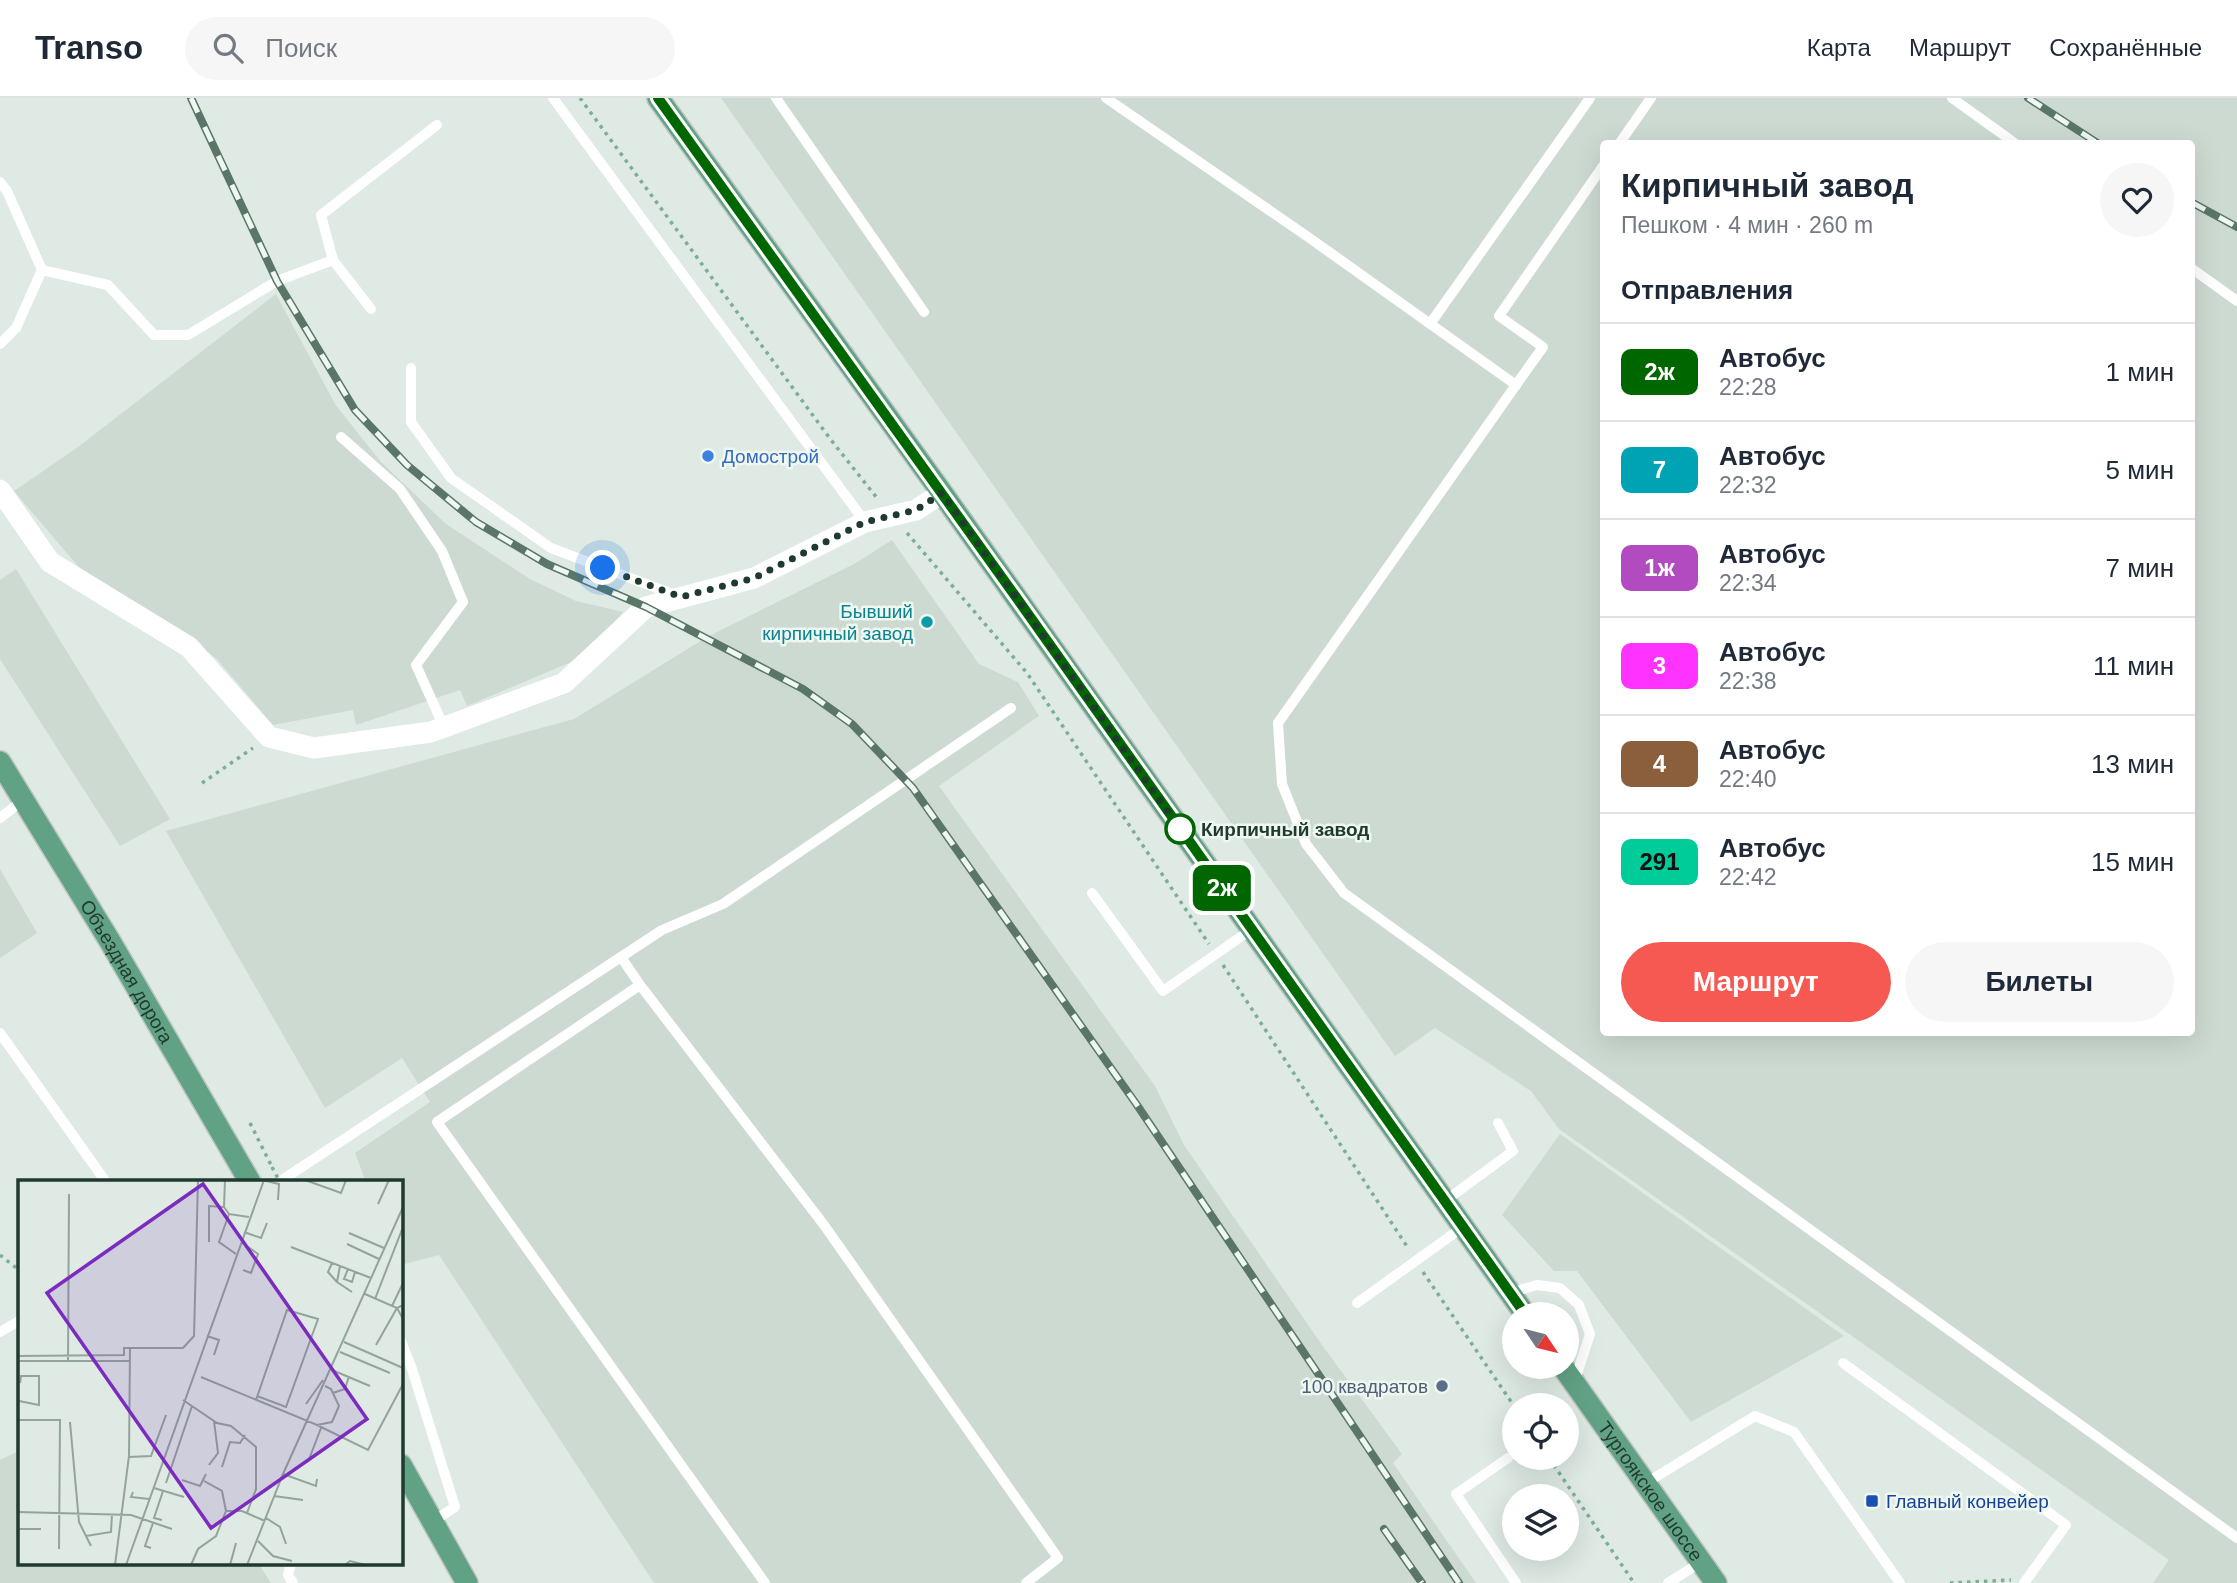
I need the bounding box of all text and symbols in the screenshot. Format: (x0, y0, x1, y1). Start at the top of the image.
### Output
search box (185, 17, 675, 80)
text: Transo (35, 29, 143, 66)
icon: search (209, 29, 247, 67)
text: Поиск (265, 33, 337, 63)
text: Карта (1807, 34, 1871, 61)
text: Маршрут (1909, 34, 2011, 61)
text: Сохранённые (2049, 34, 2202, 61)
button: heart (2100, 163, 2174, 237)
text: Кирпичный завод (1621, 167, 1913, 204)
text: Пешком · 4 мин · 260 m (1621, 212, 1873, 238)
text: Отправления (1621, 275, 1793, 305)
text: Автобус (1719, 343, 1826, 373)
text: 1 мин (2106, 357, 2174, 387)
text: 2ж (1644, 358, 1675, 385)
text: 22:28 (1719, 374, 1777, 400)
text: Автобус (1719, 441, 1826, 471)
place label: Домострой (722, 446, 819, 467)
marker: Домострой (700, 448, 716, 464)
text: 5 мин (2106, 455, 2174, 485)
text: 7 (1653, 456, 1666, 483)
text: 22:32 (1719, 472, 1777, 498)
text: Автобус (1719, 539, 1826, 569)
your location (585, 550, 620, 585)
text: 7 мин (2106, 553, 2174, 583)
text: 1ж (1644, 554, 1675, 581)
text: 22:34 (1719, 570, 1777, 596)
place label: Бывший кирпичный завод (762, 601, 913, 644)
marker: Бывший кирпичный завод (919, 614, 935, 630)
text: Автобус (1719, 637, 1826, 667)
text: 11 мин (2093, 651, 2174, 681)
text: 3 (1653, 652, 1666, 679)
text: 22:38 (1719, 668, 1777, 694)
text: Автобус (1719, 735, 1826, 765)
text: 13 мин (2091, 749, 2174, 779)
text: 4 (1653, 750, 1666, 777)
text: 22:40 (1719, 766, 1777, 792)
marker: Кирпичный завод (1165, 814, 1195, 844)
place label: Кирпичный завод (1201, 819, 1369, 840)
text: Автобус (1719, 833, 1826, 863)
text: 15 мин (2091, 847, 2174, 877)
text: 291 (1639, 848, 1680, 875)
text: 22:42 (1719, 864, 1777, 890)
line badge: 2ж (1190, 865, 1254, 911)
text: 2ж (1207, 874, 1237, 901)
street label: Объездная дорога (77, 896, 178, 1047)
button: Маршрут (1621, 942, 1891, 1022)
button: Билеты (1905, 942, 2174, 1022)
inset map (18, 1180, 402, 1566)
north arrow (1502, 1302, 1578, 1379)
map controls (1502, 1302, 1579, 1561)
place label: 100 квадратов (1301, 1376, 1428, 1397)
marker: 100 квадратов (1434, 1378, 1450, 1394)
button: locate (1502, 1393, 1579, 1470)
street label: Тургоякское шоссе (1594, 1417, 1707, 1565)
button: layers (1502, 1484, 1579, 1561)
place label: Главный конвейер (1886, 1491, 2049, 1512)
marker: Главный конвейер (1864, 1493, 1880, 1509)

